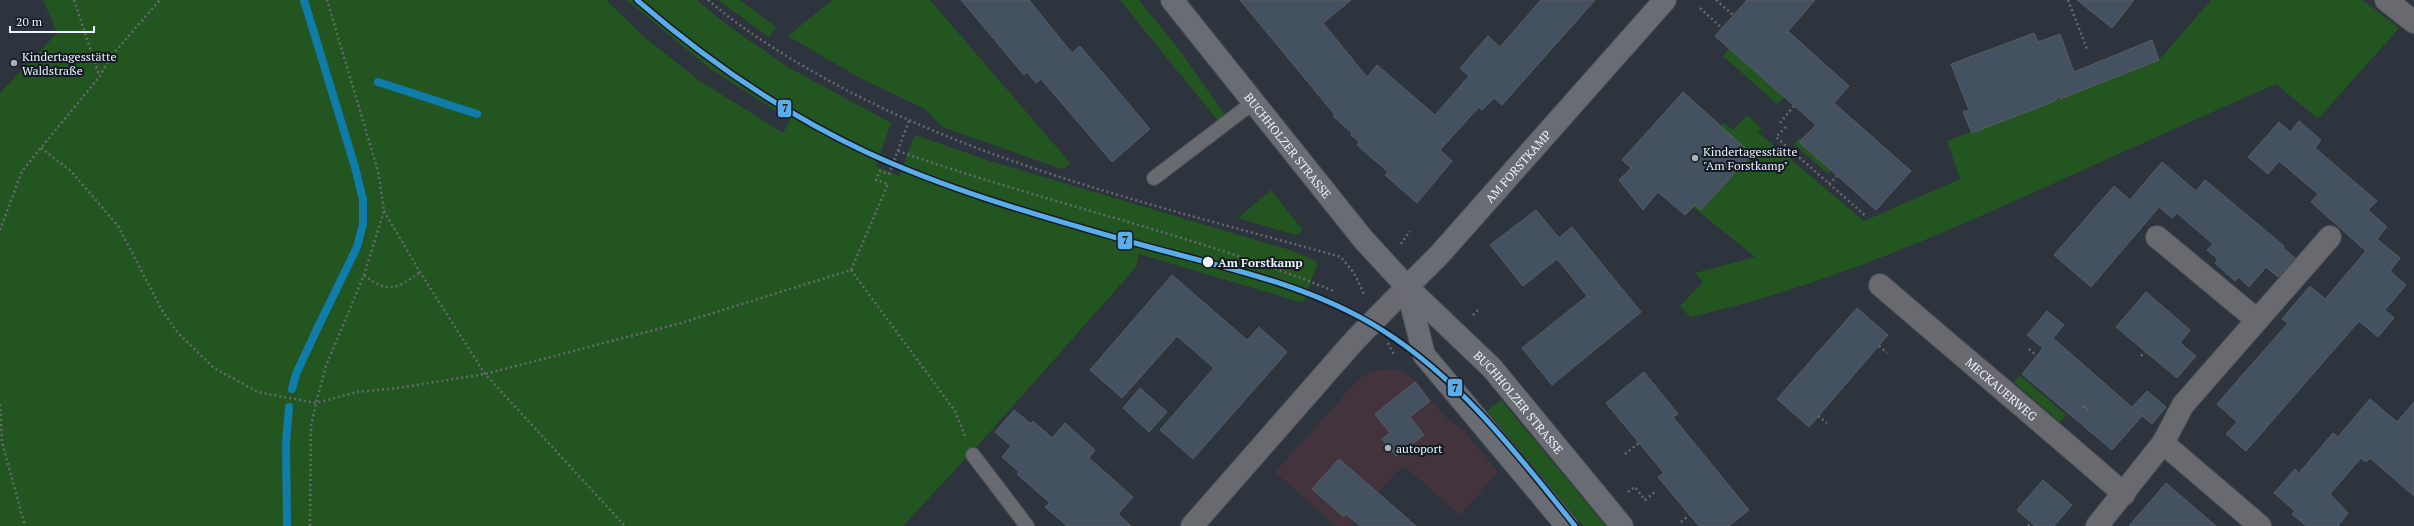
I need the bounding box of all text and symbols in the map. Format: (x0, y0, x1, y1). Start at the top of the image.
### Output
scale bar (10, 8, 94, 34)
text: 20 m (16, 14, 43, 29)
place label: Kindertagesstätte Waldstraße (22, 49, 117, 78)
marker: Kindertagesstätte Waldstraße (9, 58, 19, 68)
street label: BUCHHOLZER STRASSE (1241, 90, 1335, 201)
line badge: 7 (777, 99, 792, 118)
text: 7 (782, 101, 788, 115)
street label: AM FORSTKAMP (1482, 127, 1554, 205)
place label: Kindertagesstätte "Am Forstkamp" (1703, 144, 1798, 173)
marker: Kindertagesstätte "Am Forstkamp" (1690, 153, 1700, 163)
line badge: 7 (1117, 231, 1133, 250)
text: 7 (1122, 233, 1128, 247)
marker: Am Forstkamp (1201, 255, 1215, 269)
place label: Am Forstkamp (1218, 255, 1303, 270)
street label: BUCHHOLZER STRASSE (1471, 348, 1567, 457)
street label: MECKAUERWEG (1963, 354, 2041, 424)
line badge: 7 (1447, 378, 1463, 397)
text: 7 (1452, 381, 1458, 395)
place label: autoport (1396, 441, 1443, 456)
marker: autoport (1383, 443, 1393, 453)

